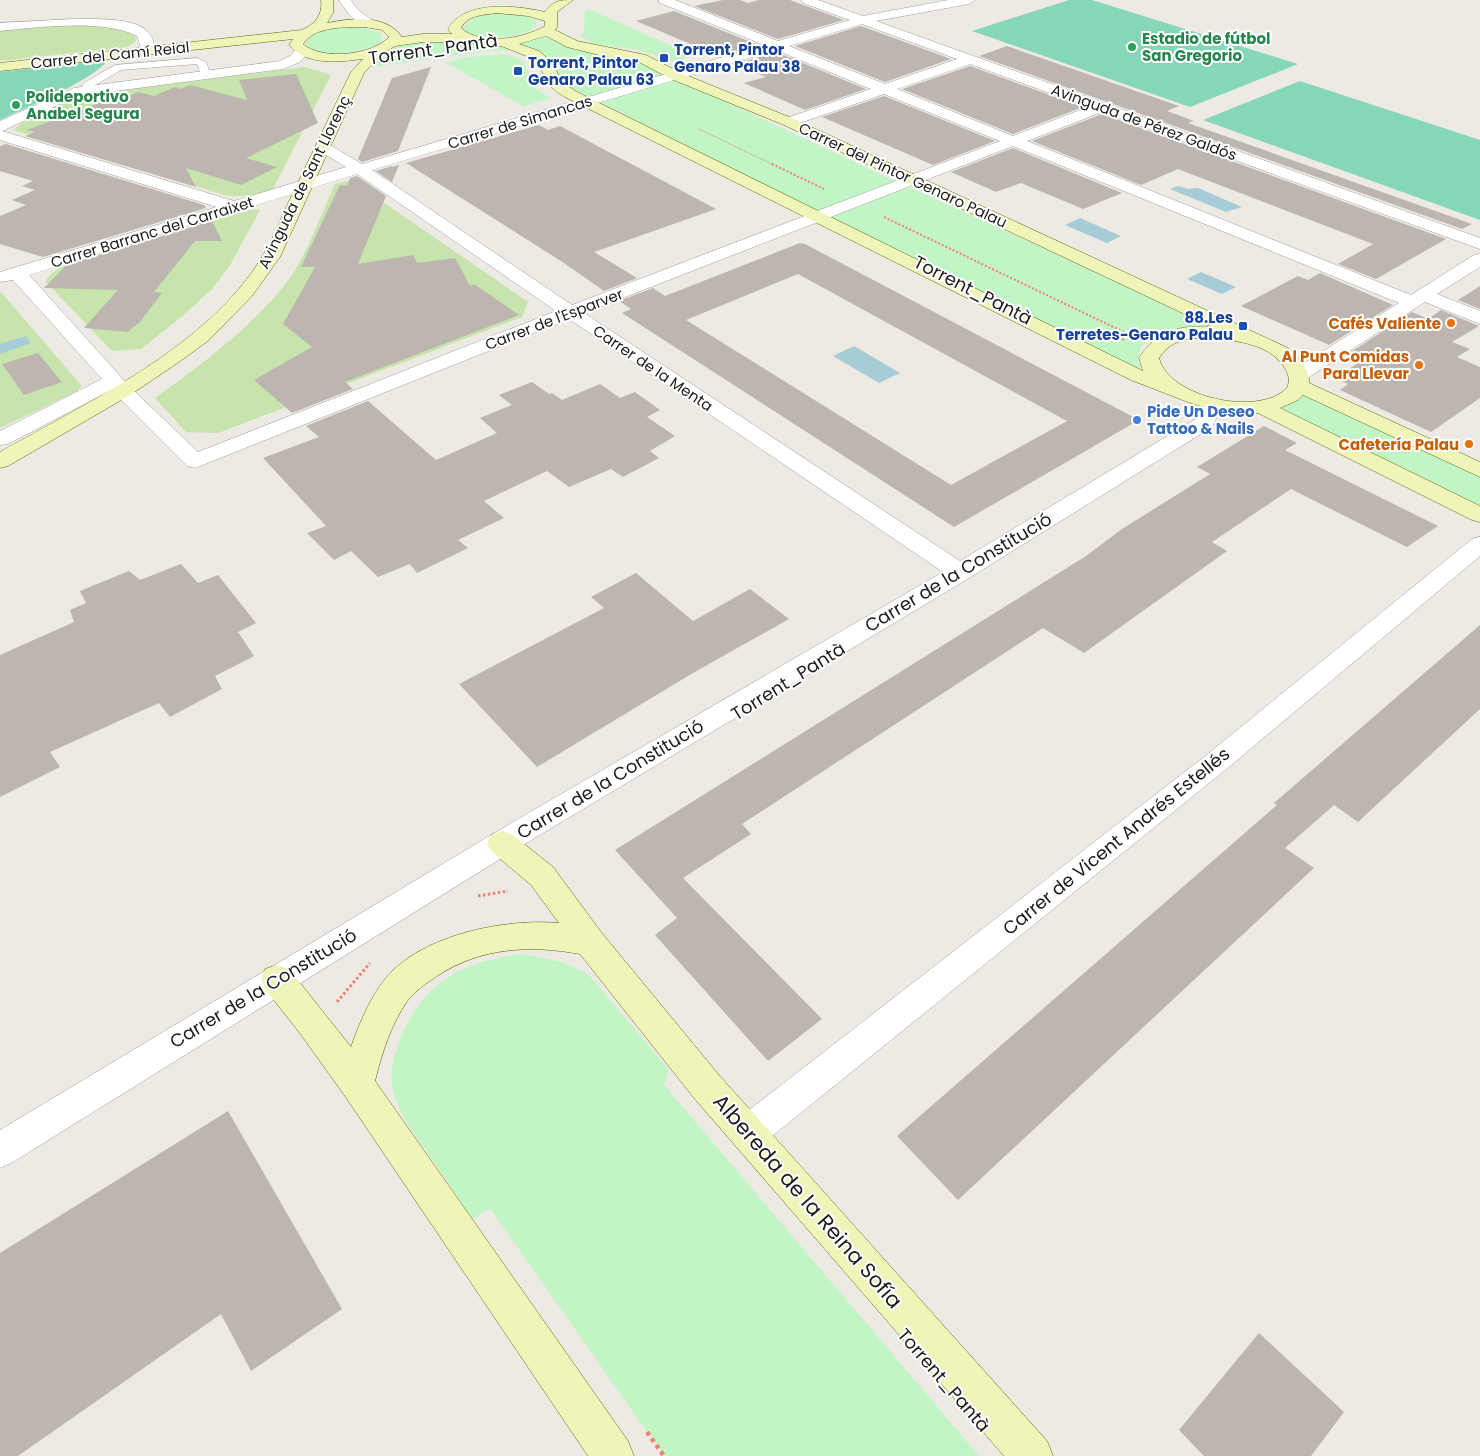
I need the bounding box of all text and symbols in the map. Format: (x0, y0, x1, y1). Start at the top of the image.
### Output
street label: Torrent_Pantà (367, 28, 499, 70)
place label: Estadio de fútbol San Gregorio (1142, 28, 1270, 66)
street label: Carrer del Camí Reial (29, 36, 191, 74)
place label: Torrent, Pintor Genaro Palau 38 (674, 39, 800, 77)
marker: Estadio de fútbol San Gregorio (1126, 41, 1138, 53)
place label: Torrent, Pintor Genaro Palau 63 (528, 52, 654, 90)
marker: Torrent, Pintor Genaro Palau 38 (658, 52, 670, 64)
marker: Torrent, Pintor Genaro Palau 63 (512, 65, 524, 77)
street label: Avinguda de Pérez Galdós (1048, 79, 1240, 165)
place label: Polideportivo Anabel Segura (26, 86, 140, 124)
street label: Carrer de Simancas (445, 90, 595, 154)
street label: Avinguda de Sant Llorenç (253, 92, 355, 272)
marker: Polideportivo Anabel Segura (10, 99, 22, 111)
street label: Carrer del Pintor Genaro Palau (795, 117, 1011, 233)
street label: Carrer Barranc del Carraixet (48, 191, 256, 273)
street label: Torrent_Pantà (909, 249, 1037, 331)
street label: Carrer de l'Esparver (482, 283, 626, 355)
place label: 88.Les Terretes-Genaro Palau (1056, 307, 1233, 345)
place label: Cafés Valiente (1329, 313, 1441, 334)
marker: Cafés Valiente (1445, 317, 1457, 329)
street label: Carrer de la Menta (589, 320, 717, 416)
marker: 88.Les Terretes-Genaro Palau (1237, 320, 1249, 332)
place label: Al Punt Comidas Para Llevar (1281, 346, 1410, 384)
marker: Al Punt Comidas Para Llevar (1413, 359, 1425, 371)
place label: Pide Un Deseo Tattoo & Nails (1147, 401, 1255, 439)
marker: Pide Un Deseo Tattoo & Nails (1131, 414, 1143, 426)
place label: Cafetería Palau (1339, 434, 1459, 455)
marker: Cafetería Palau (1463, 438, 1475, 450)
street label: Carrer de la Constitució (860, 506, 1056, 638)
street label: Torrent_Pantà (726, 636, 850, 726)
street label: Carrer de la Constitució (512, 713, 708, 845)
street label: Carrer de Vicent Andrés Estellés (997, 741, 1235, 941)
street label: Carrer de la Constitució (165, 922, 361, 1054)
street label: Albereda de la Reina Sofía (707, 1088, 909, 1314)
street label: Torrent_Pantà (892, 1323, 996, 1437)

